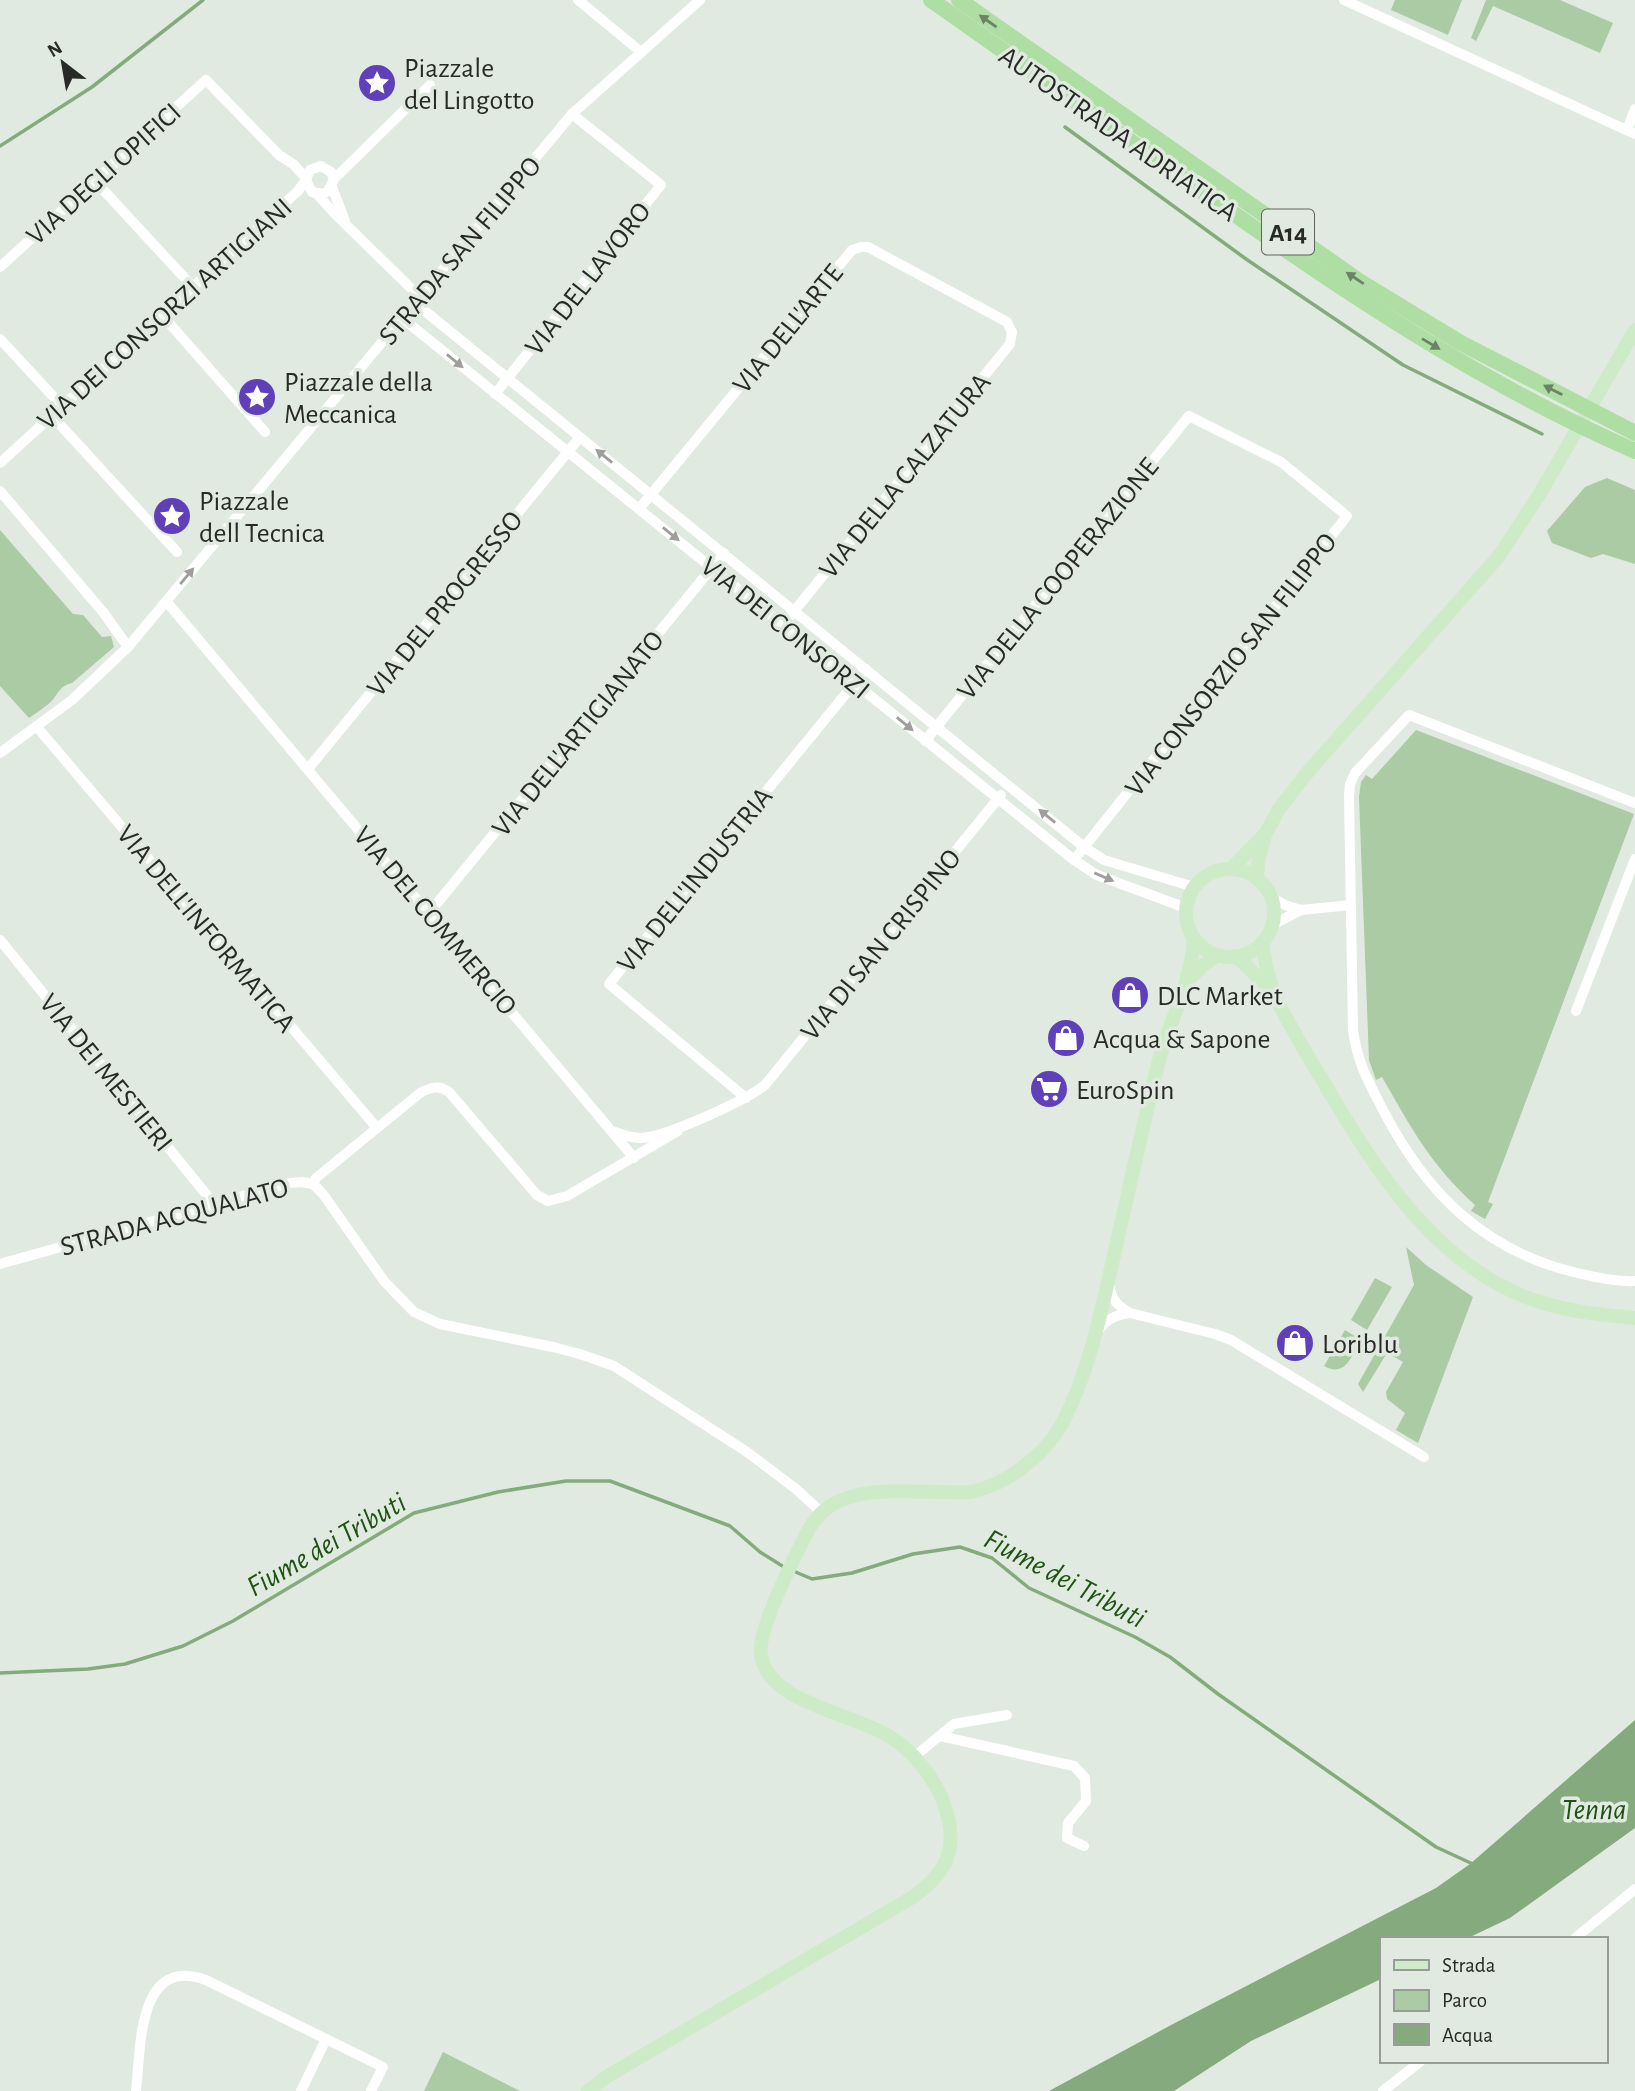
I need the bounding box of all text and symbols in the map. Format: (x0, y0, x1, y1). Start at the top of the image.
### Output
one-way arrow (979, 14, 997, 28)
north arrow (28, 28, 98, 98)
text: N (44, 38, 66, 61)
street label: AUTOSTRADA ADRIATICA (994, 42, 1242, 227)
place label: Piazzale del Lingotto (404, 55, 534, 115)
place icon: Piazzale del Lingotto (356, 62, 398, 104)
street label: VIA DEGLI OPIFICI (22, 98, 187, 251)
street label: STRADA SAN FILIPPO (374, 152, 547, 351)
street label: VIA DEI CONSORZI ARTIGIANI (33, 193, 298, 436)
street label: VIA DEL LAVORO (520, 198, 657, 361)
road number: A14 (1262, 210, 1314, 255)
street label: VIA DELL'ARTE (728, 259, 849, 399)
one-way arrow (1346, 271, 1364, 285)
one-way arrow (1422, 338, 1441, 350)
one-way arrow (447, 353, 464, 368)
place label: Piazzale della Meccanica (284, 369, 433, 429)
street label: VIA DELLA CALZATURA (815, 369, 997, 584)
place icon: Piazzale della Meccanica (236, 376, 278, 418)
one-way arrow (1543, 385, 1563, 396)
one-way arrow (595, 449, 613, 464)
street label: VIA DELLA COOPERAZIONE (953, 453, 1164, 705)
place label: Piazzale dell Tecnica (199, 488, 325, 548)
place icon: Piazzale dell Tecnica (151, 495, 193, 537)
street label: VIA DEL PROGRESSO (362, 506, 529, 702)
one-way arrow (661, 527, 679, 542)
street label: VIA CONSORZIO SAN FILIPPO (1120, 529, 1343, 802)
street label: VIA DEI CONSORZI (695, 552, 874, 705)
one-way arrow (179, 567, 194, 584)
street label: VIA DELL'ARTIGIANATO (487, 626, 670, 842)
one-way arrow (895, 716, 913, 731)
street label: VIA DELL'INDUSTRIA (613, 783, 778, 978)
one-way arrow (1038, 809, 1055, 824)
street label: VIA DELL'INFORMATICA (111, 820, 300, 1038)
street label: VIA DEL COMMERCIO (348, 822, 521, 1021)
street label: VIA DI SAN CRISPINO (796, 844, 967, 1046)
one-way arrow (1094, 871, 1115, 882)
shop icon: DLC Market (1109, 974, 1151, 1016)
place label: DLC Market (1157, 983, 1283, 1011)
street label: VIA DEI MESTIERI (34, 989, 177, 1157)
shop icon: Acqua & Sapone (1045, 1017, 1087, 1059)
place label: Acqua & Sapone (1093, 1026, 1270, 1054)
supermarket icon: EuroSpin (1028, 1068, 1070, 1110)
place label: EuroSpin (1076, 1077, 1174, 1105)
street label: STRADA ACQUALATO (57, 1174, 292, 1262)
shop icon: Loriblu (1274, 1322, 1316, 1364)
place label: Loriblu (1322, 1331, 1398, 1359)
water label: Fiume dei Tributi (242, 1487, 411, 1602)
water label: Fiume dei Tributi (979, 1524, 1150, 1634)
water label: Tenna (1562, 1795, 1626, 1825)
legend (1380, 1937, 1607, 2063)
text: Strada (1442, 1955, 1496, 1976)
text: Parco (1442, 1990, 1487, 2011)
text: Acqua (1442, 2025, 1493, 2046)

